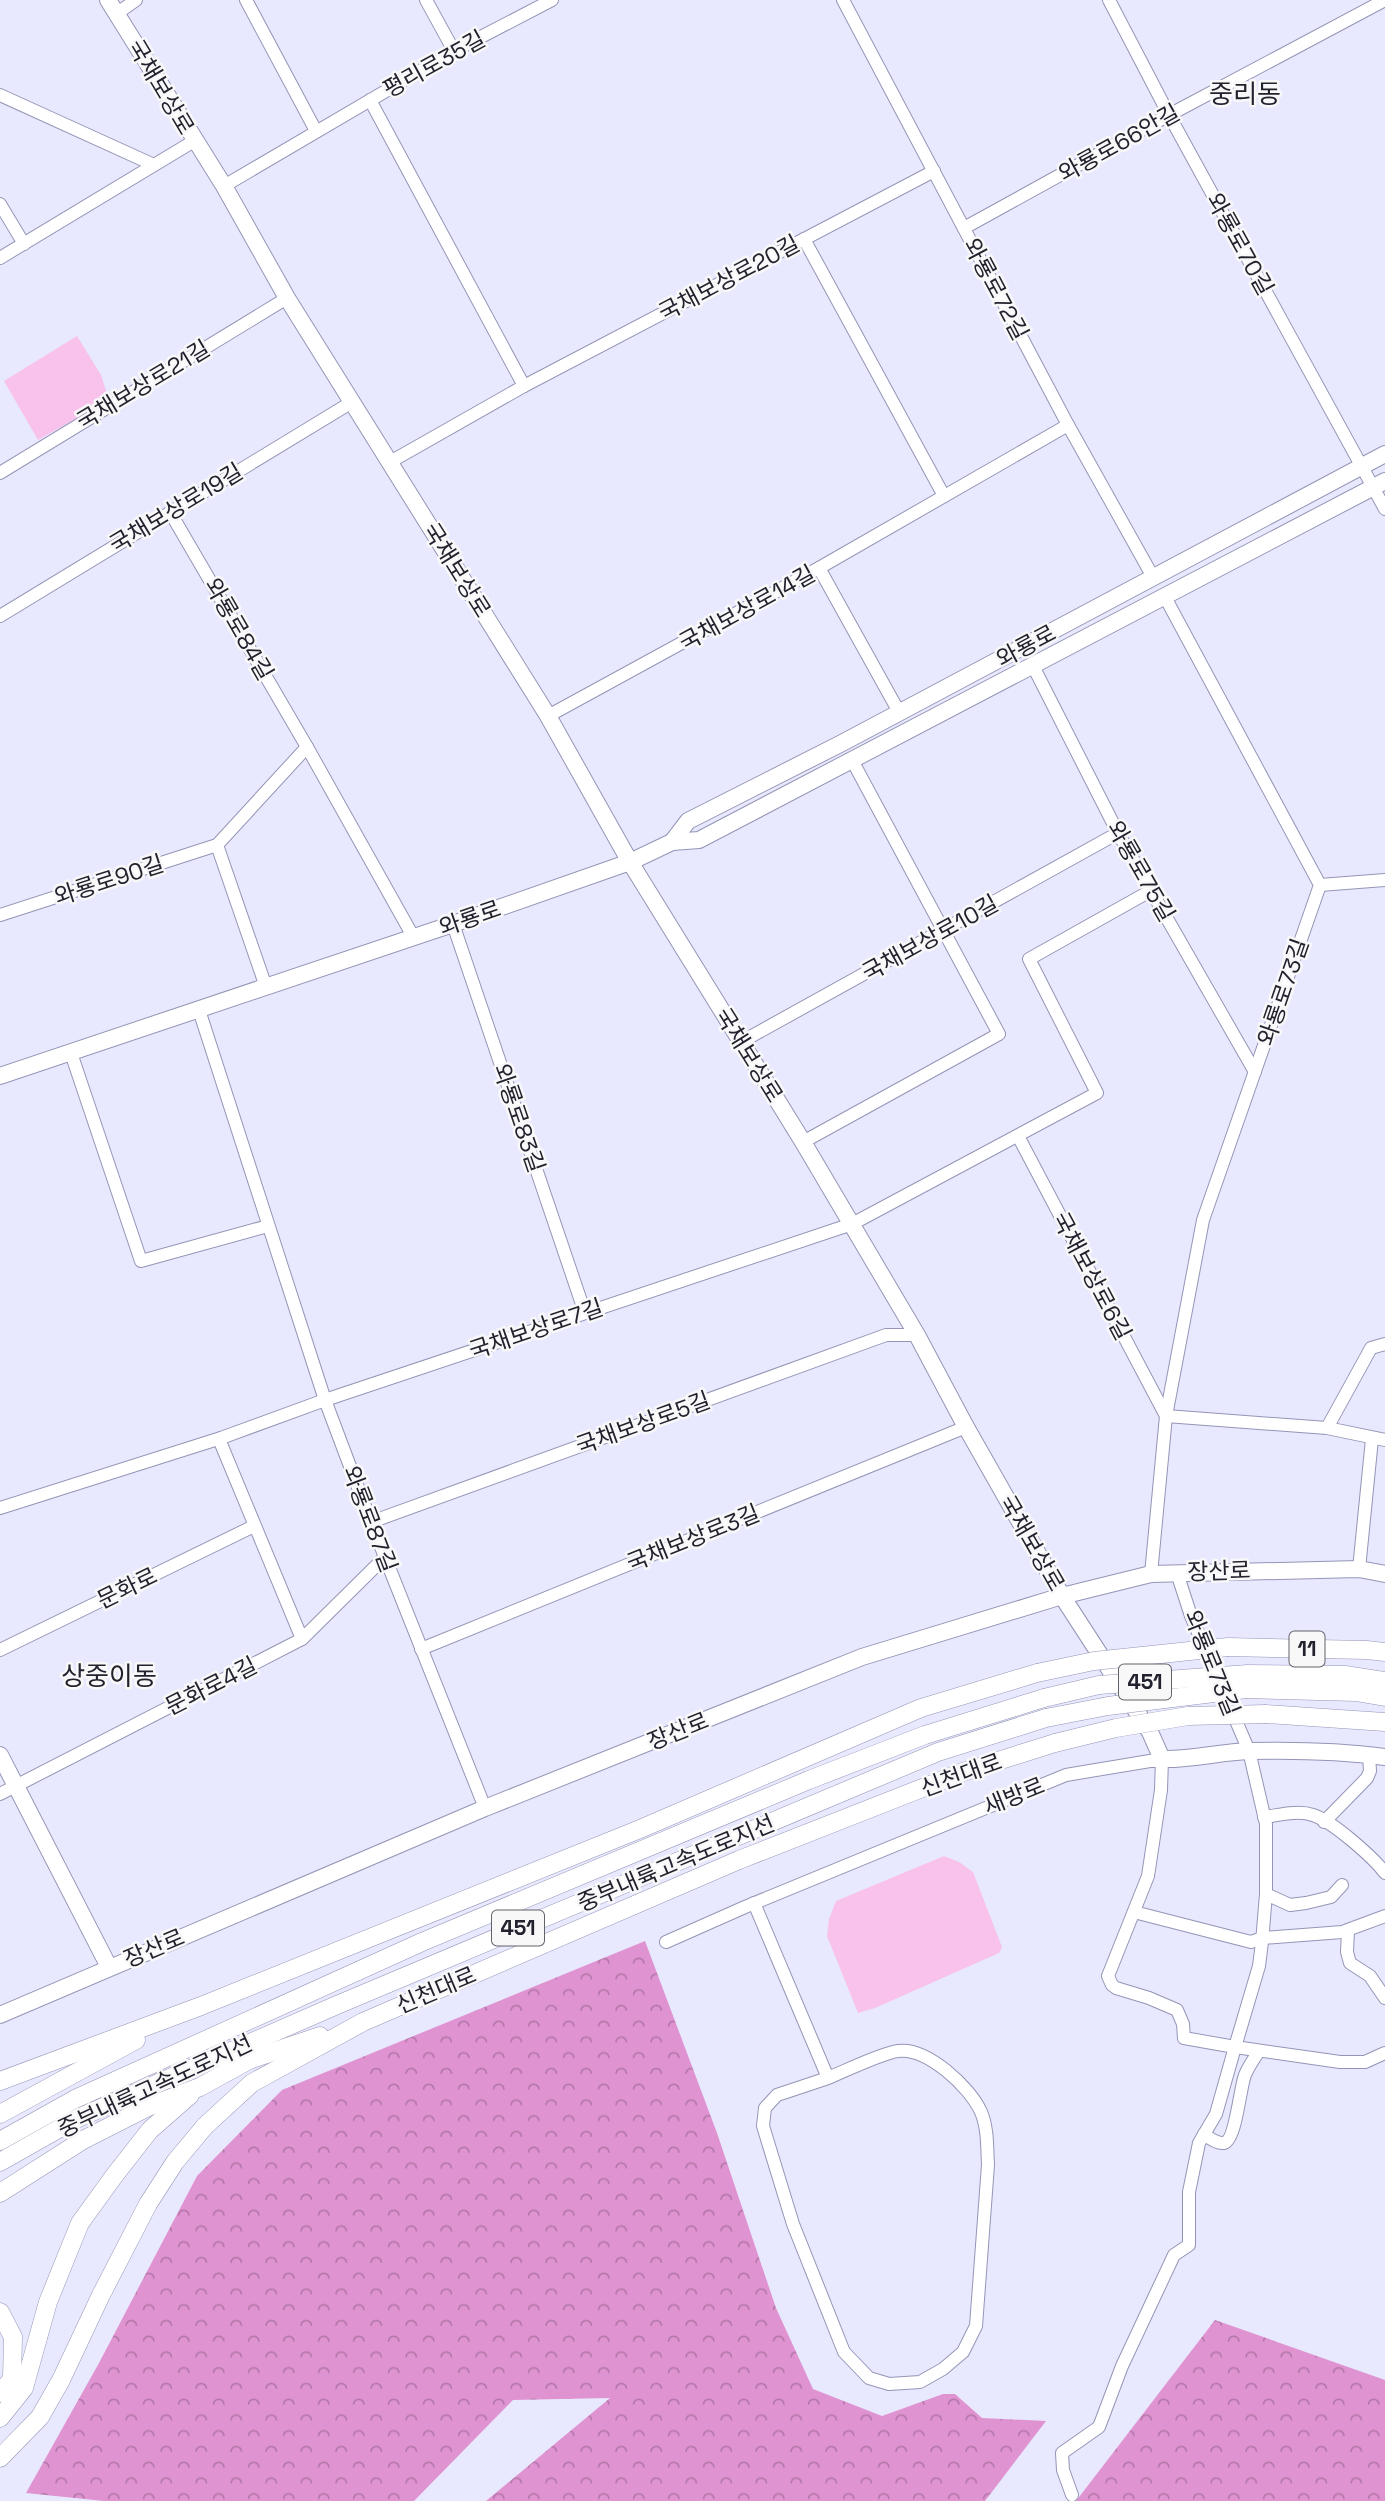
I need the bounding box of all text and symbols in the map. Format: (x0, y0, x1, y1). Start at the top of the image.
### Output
street label: 평리로35길 (378, 24, 490, 104)
street label: 국채보상로 (121, 34, 201, 140)
district label: 중리동 (1209, 77, 1281, 111)
street label: 와룡로66안길 (1053, 97, 1185, 189)
street label: 와룡로70길 (1200, 188, 1280, 300)
street label: 국채보상로20길 (653, 228, 805, 328)
street label: 와룡로72길 (957, 233, 1035, 345)
street label: 국채보상로21길 (71, 333, 215, 437)
street label: 국채보상로19길 (104, 456, 248, 560)
street label: 국채보상로 (416, 517, 498, 623)
street label: 국채보상로14길 (674, 558, 820, 658)
street label: 와룡로84길 (198, 572, 280, 686)
street label: 와룡로 (991, 618, 1061, 674)
street label: 와룡로75길 (1100, 815, 1182, 927)
street label: 와룡로90길 (50, 848, 168, 912)
street label: 국채보상로10길 (857, 888, 1003, 988)
street label: 와룡로 (435, 893, 505, 943)
street label: 와룡로73길 (1251, 934, 1315, 1050)
street label: 국채보상로 (708, 1002, 790, 1108)
street label: 와룡로83길 (486, 1060, 552, 1176)
street label: 국채보상로6길 (1046, 1207, 1138, 1345)
street label: 국채보상로7길 (465, 1292, 607, 1366)
street label: 국채보상로5길 (572, 1385, 714, 1461)
street label: 와룡로87길 (336, 1461, 404, 1577)
street label: 국채보상로 (993, 1490, 1071, 1596)
street label: 국채보상로3길 (622, 1498, 764, 1578)
street label: 장산로 (1187, 1555, 1251, 1587)
street label: 문화로 (92, 1561, 162, 1615)
street label: 와룡로73길 (1177, 1606, 1247, 1720)
road number: 11 (1290, 1632, 1324, 1666)
street label: 문화로4길 (160, 1650, 262, 1722)
district label: 상중이동 (61, 1659, 157, 1693)
road number: 451 (1119, 1664, 1171, 1700)
street label: 장산로 (643, 1705, 713, 1757)
street label: 신천대로 (916, 1746, 1006, 1804)
street label: 새방로 (979, 1770, 1049, 1822)
street label: 중부내륙고속도로지선 (573, 1808, 779, 1918)
road number: 451 (492, 1910, 544, 1946)
street label: 장산로 (119, 1922, 189, 1974)
street label: 신천대로 (391, 1960, 481, 2020)
street label: 중부내륙고속도로지선 (53, 2028, 257, 2144)

